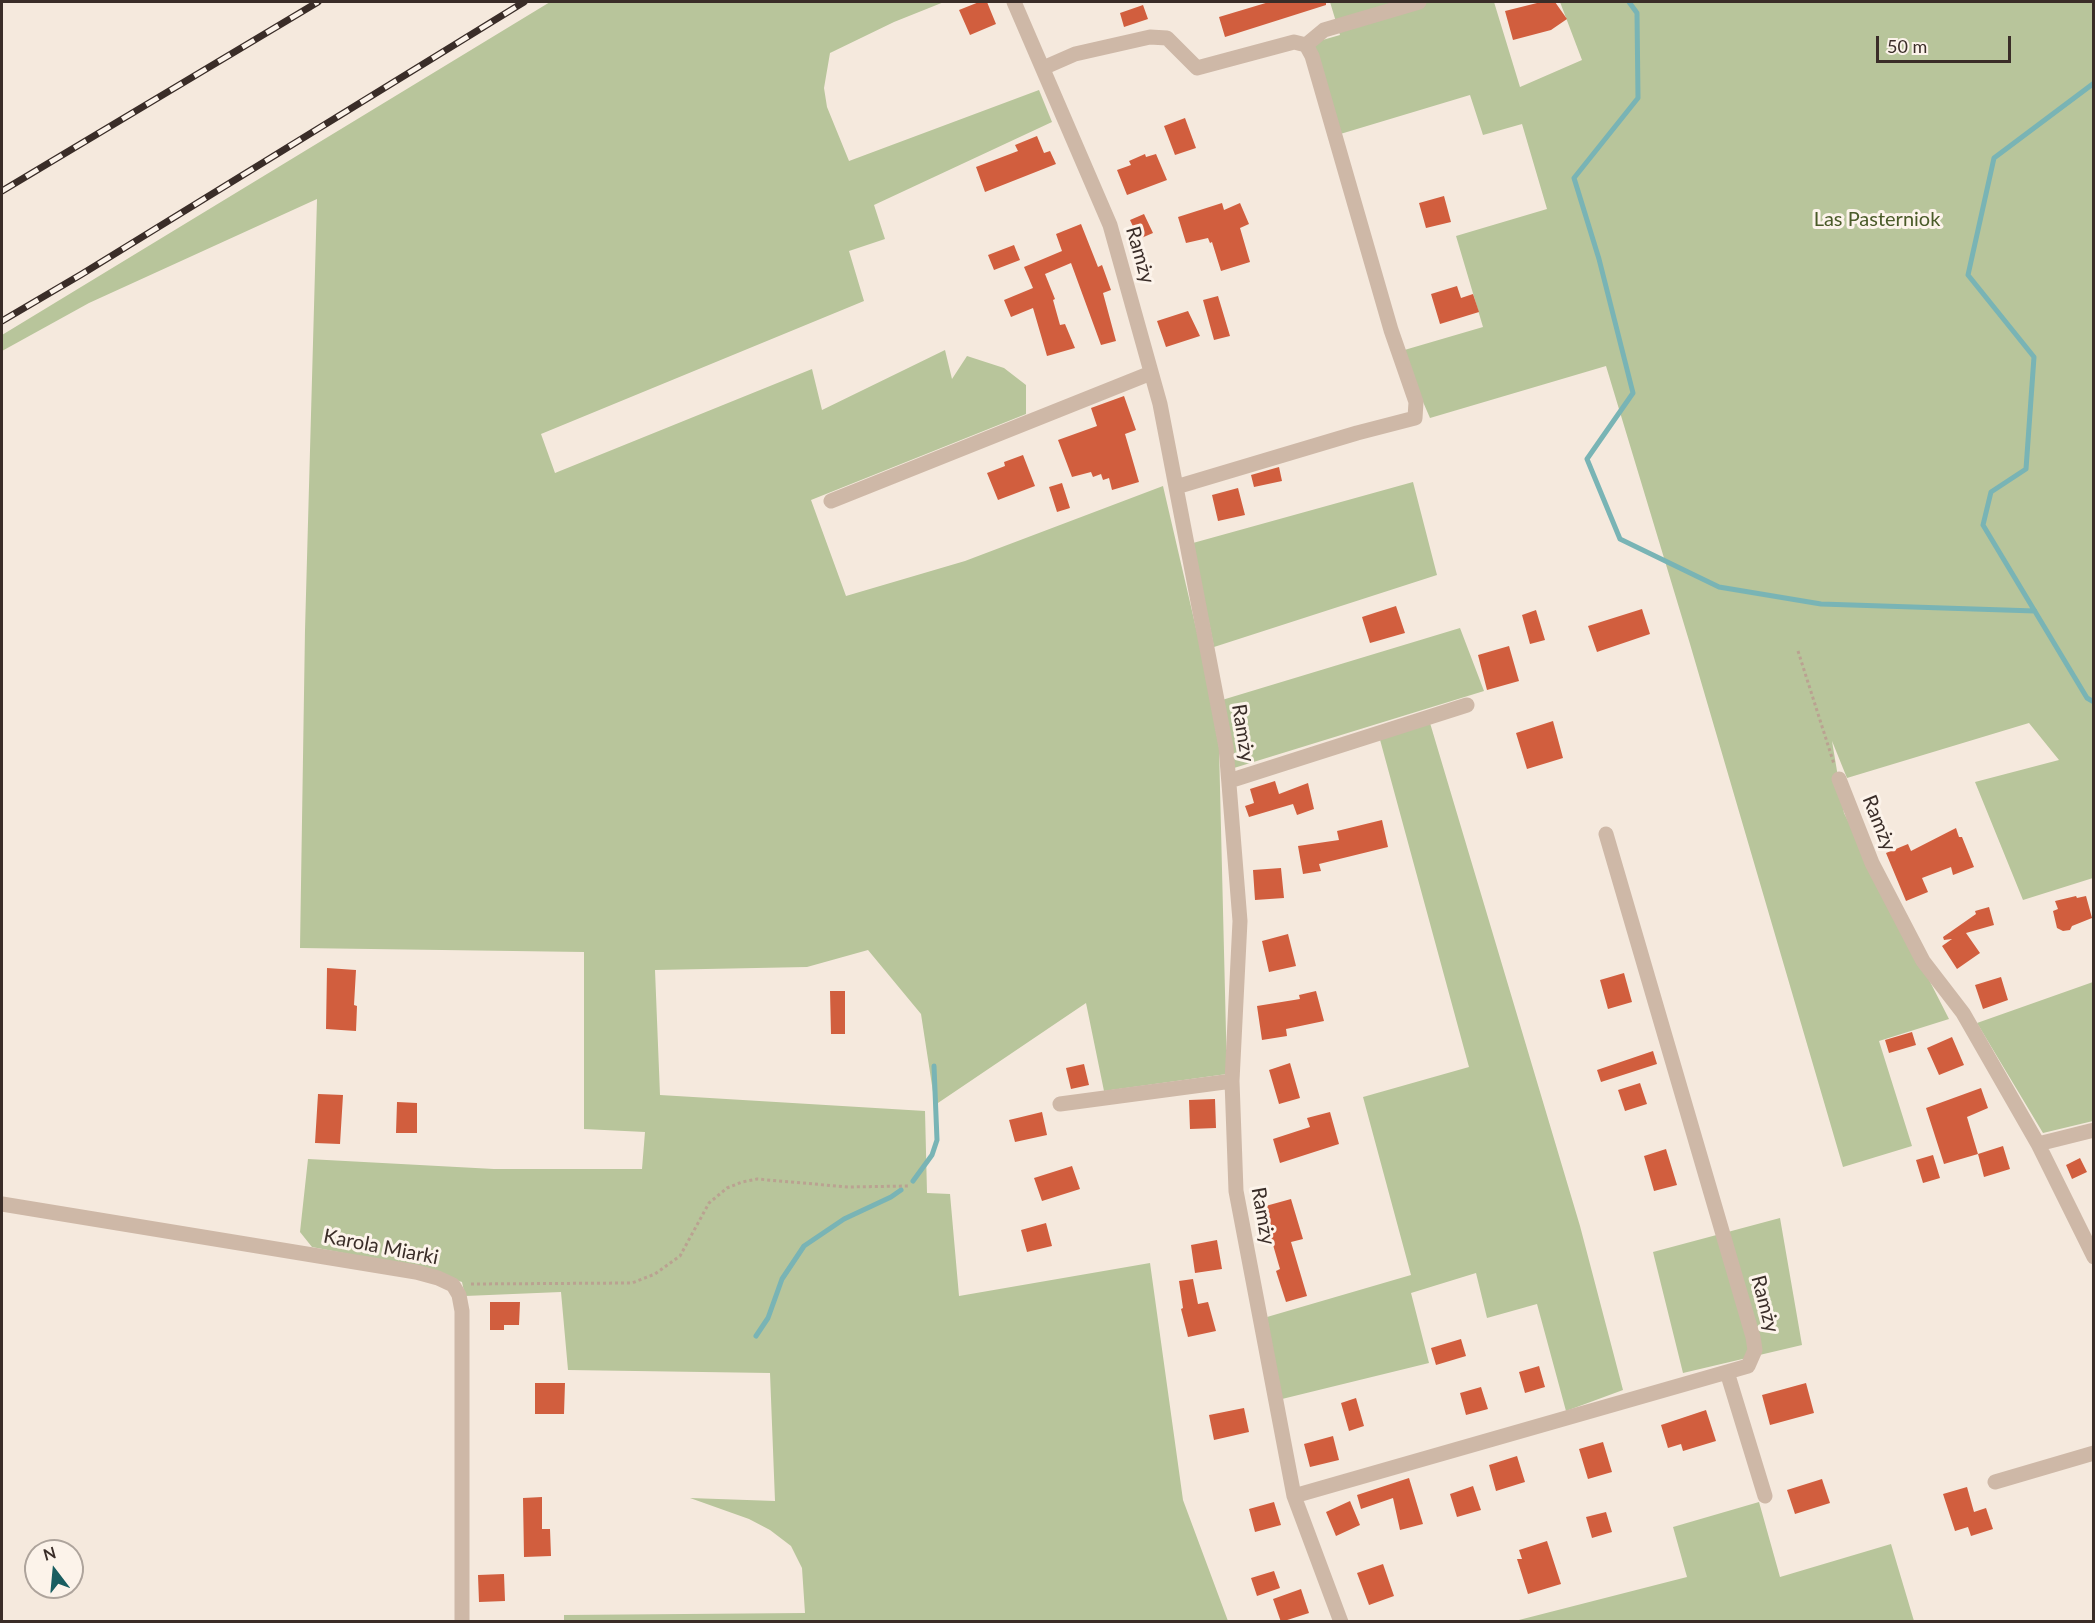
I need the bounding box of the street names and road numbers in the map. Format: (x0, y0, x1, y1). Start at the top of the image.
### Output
street label: Ramży (1120, 224, 1160, 286)
street label: Ramży (1227, 702, 1259, 764)
street label: Ramży (1857, 792, 1901, 854)
street label: Ramży (1246, 1185, 1280, 1247)
street label: Karola Miarki (322, 1224, 440, 1270)
street label: Ramży (1746, 1273, 1784, 1335)

